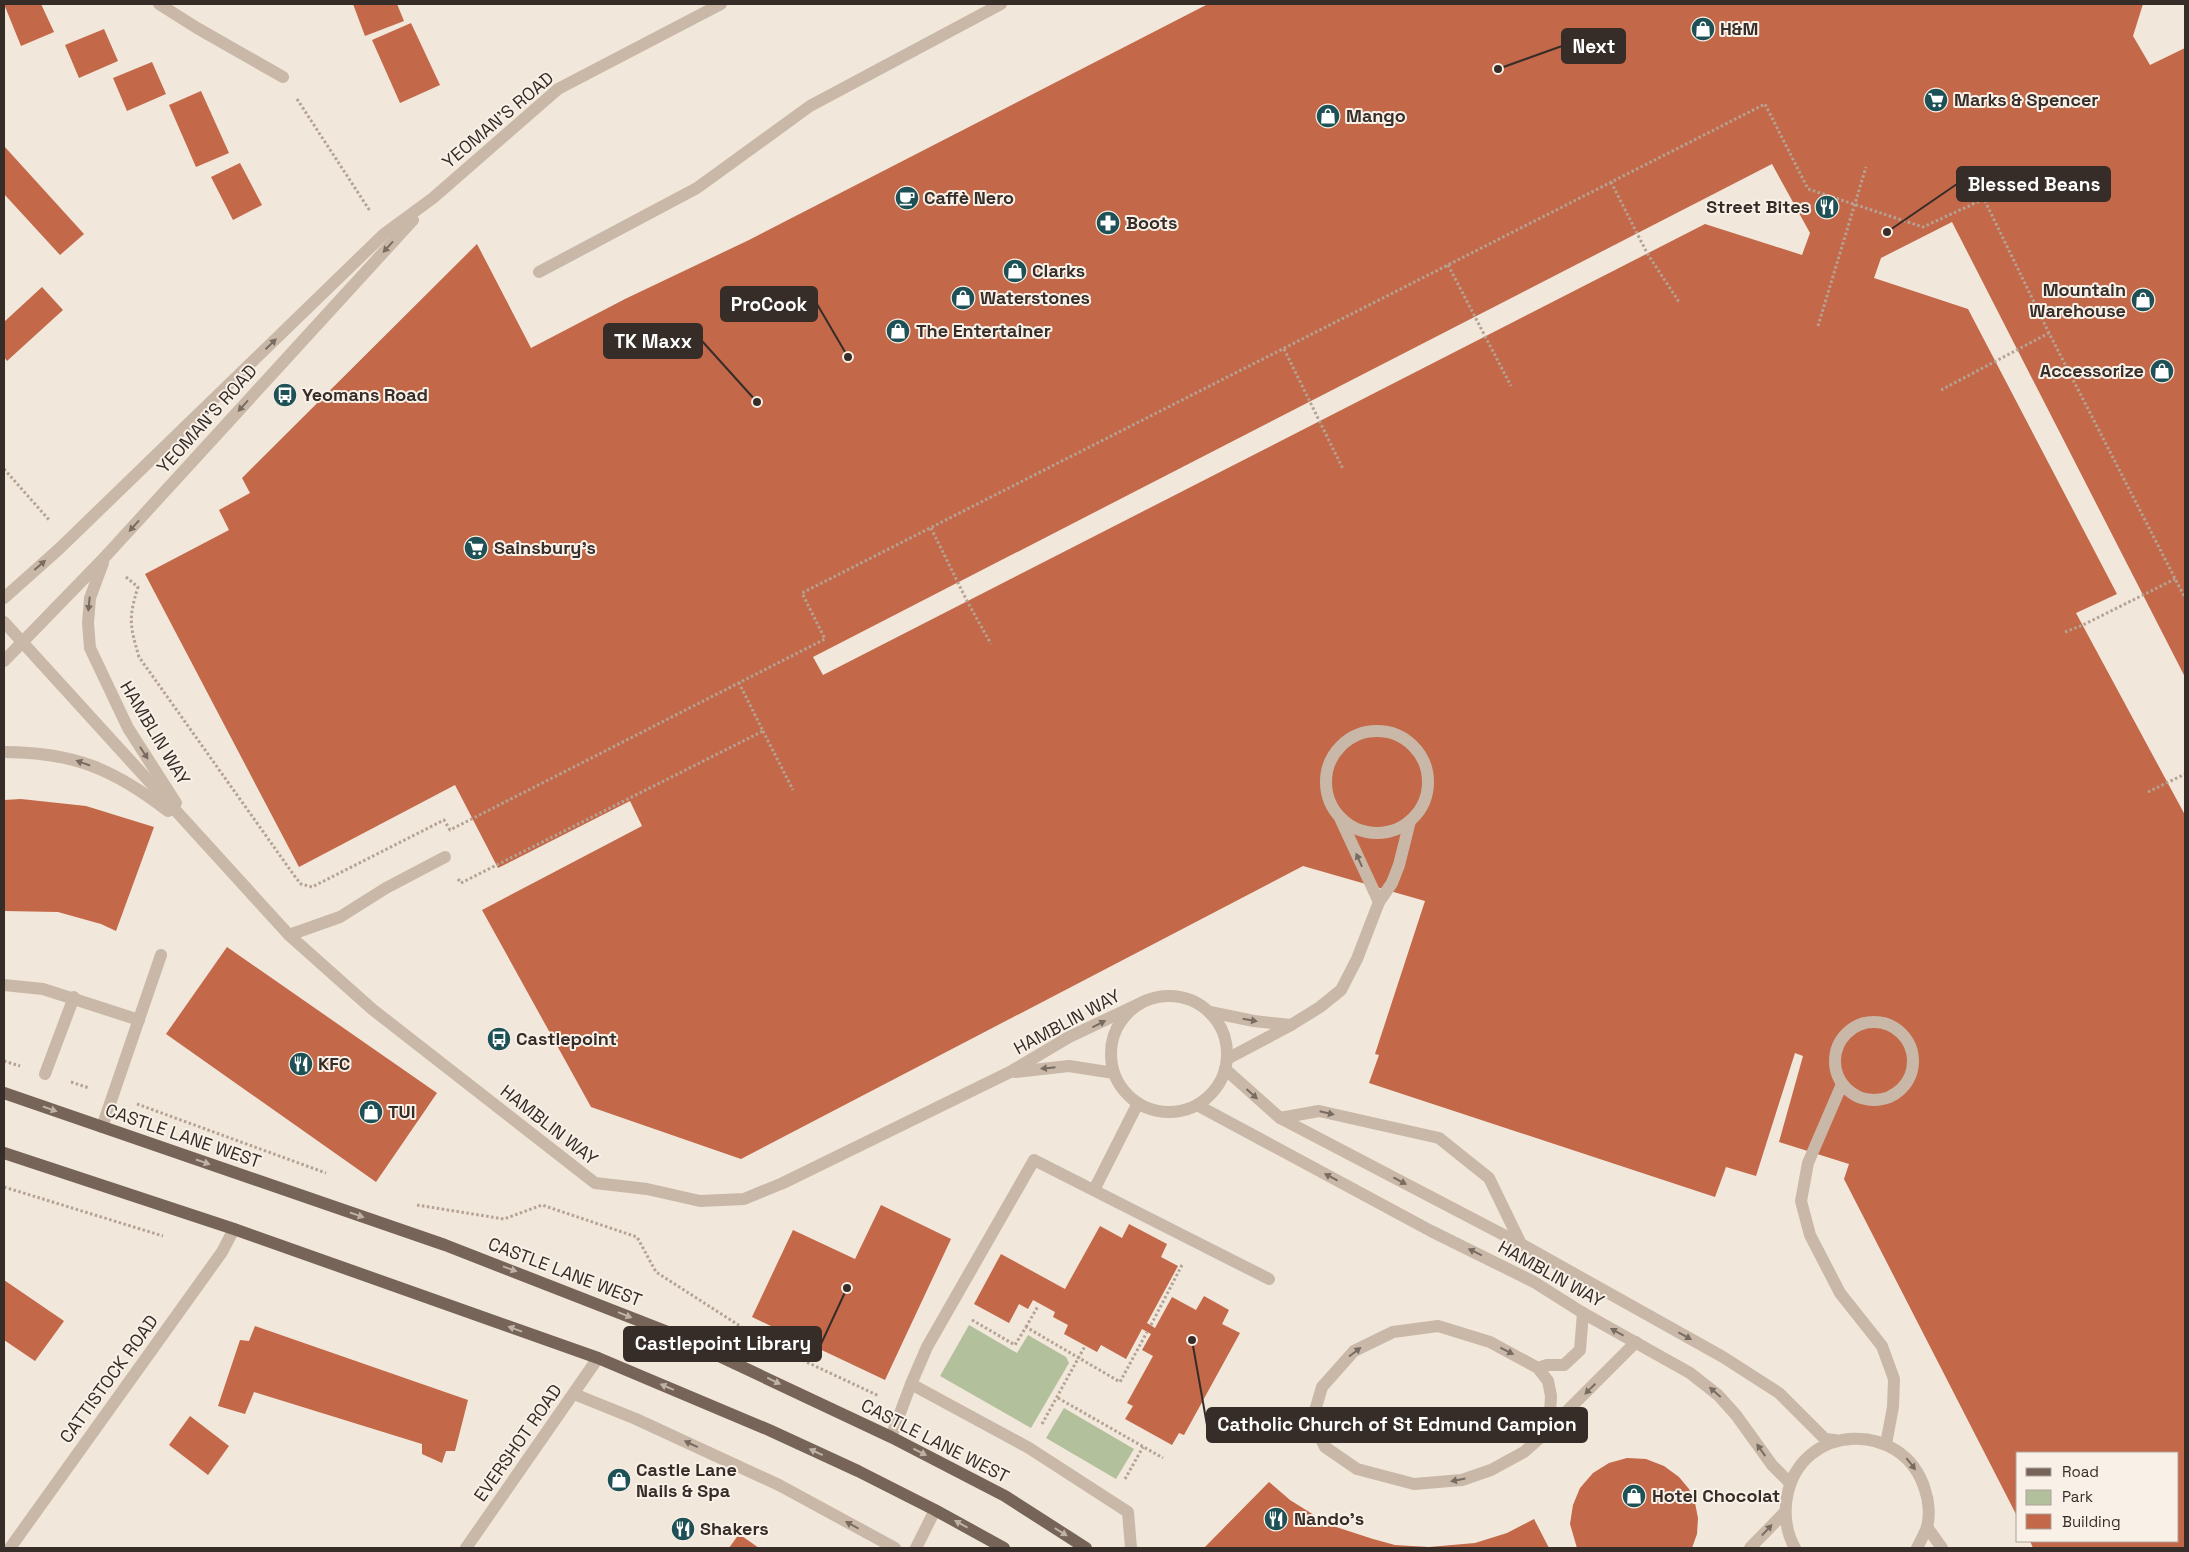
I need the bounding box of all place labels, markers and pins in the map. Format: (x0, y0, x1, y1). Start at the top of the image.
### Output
shop icon: H&M (1690, 16, 1716, 42)
place label: H&M (1720, 17, 1758, 40)
callout: Next (1562, 29, 1625, 63)
supermarket icon: Marks & Spencer (1923, 87, 1949, 113)
place label: Marks & Spencer (1954, 88, 2098, 111)
shop icon: Mango (1315, 103, 1341, 129)
place label: Mango (1346, 104, 1406, 127)
callout: Blessed Beans (1957, 167, 2110, 201)
cafe icon: Caffè Nero (894, 185, 920, 211)
place label: Caffè Nero (924, 186, 1014, 209)
restaurant icon: Street Bites (1814, 194, 1840, 220)
place label: Street Bites (1706, 195, 1810, 218)
pharmacy icon: Boots (1095, 210, 1121, 236)
place label: Boots (1126, 211, 1177, 234)
shop icon: Clarks (1002, 258, 1028, 284)
place label: Clarks (1032, 259, 1085, 282)
place label: Mountain Warehouse (2029, 278, 2126, 322)
shop icon: Waterstones (950, 285, 976, 311)
place label: Waterstones (980, 286, 1090, 309)
callout: ProCook (721, 287, 817, 321)
shop icon: Mountain Warehouse (2130, 287, 2156, 313)
shop icon: The Entertainer (885, 318, 911, 344)
place label: The Entertainer (916, 319, 1051, 342)
callout: TK Maxx (604, 324, 702, 358)
shop icon: Accessorize (2149, 358, 2175, 384)
place label: Accessorize (2040, 359, 2144, 382)
bus stop icon: Yeomans Road (272, 382, 298, 408)
place label: Yeomans Road (302, 383, 428, 406)
supermarket icon: Sainsbury's (463, 535, 489, 561)
place label: Sainsbury's (494, 536, 596, 559)
bus stop icon: Castlepoint (486, 1026, 512, 1052)
place label: Castlepoint (516, 1027, 617, 1050)
restaurant icon: KFC (288, 1051, 314, 1077)
place label: KFC (318, 1052, 350, 1075)
shop icon: TUI (358, 1099, 384, 1125)
place label: TUI (388, 1100, 415, 1123)
callout: Castlepoint Library (624, 1327, 821, 1361)
callout: Catholic Church of St Edmund Campion (1207, 1408, 1587, 1442)
place label: Castle Lane Nails & Spa (636, 1458, 737, 1502)
shop icon: Castle Lane Nails & Spa (606, 1467, 632, 1493)
shop icon: Hotel Chocolat (1621, 1483, 1647, 1509)
place label: Hotel Chocolat (1652, 1484, 1780, 1507)
restaurant icon: Nando's (1263, 1506, 1289, 1532)
place label: Nando's (1294, 1507, 1364, 1530)
restaurant icon: Shakers (670, 1516, 696, 1542)
place label: Shakers (700, 1517, 769, 1540)

